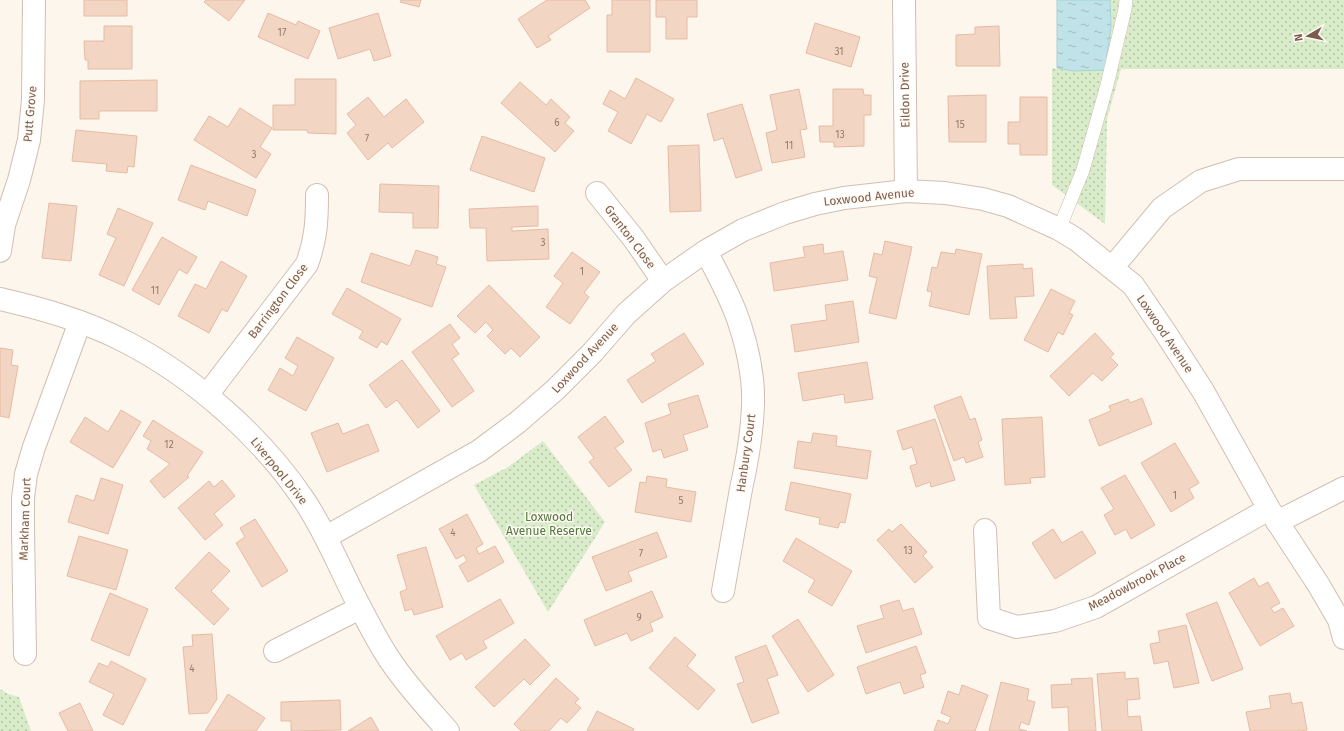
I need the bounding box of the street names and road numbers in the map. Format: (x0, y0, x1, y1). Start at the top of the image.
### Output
street label: Eildon Drive (897, 62, 913, 128)
street label: Putt Grove (21, 85, 39, 143)
street label: Loxwood Avenue (823, 185, 915, 209)
street label: Granton Close (602, 202, 658, 272)
street label: Barrington Close (245, 261, 311, 341)
street label: Loxwood Avenue (1134, 292, 1196, 376)
street label: Loxwood Avenue (549, 320, 621, 396)
street label: Hanbury Court (734, 412, 759, 493)
street label: Liverpool Drive (248, 435, 310, 507)
street label: Markham Court (17, 477, 33, 561)
street label: Meadowbrook Place (1086, 550, 1188, 614)

